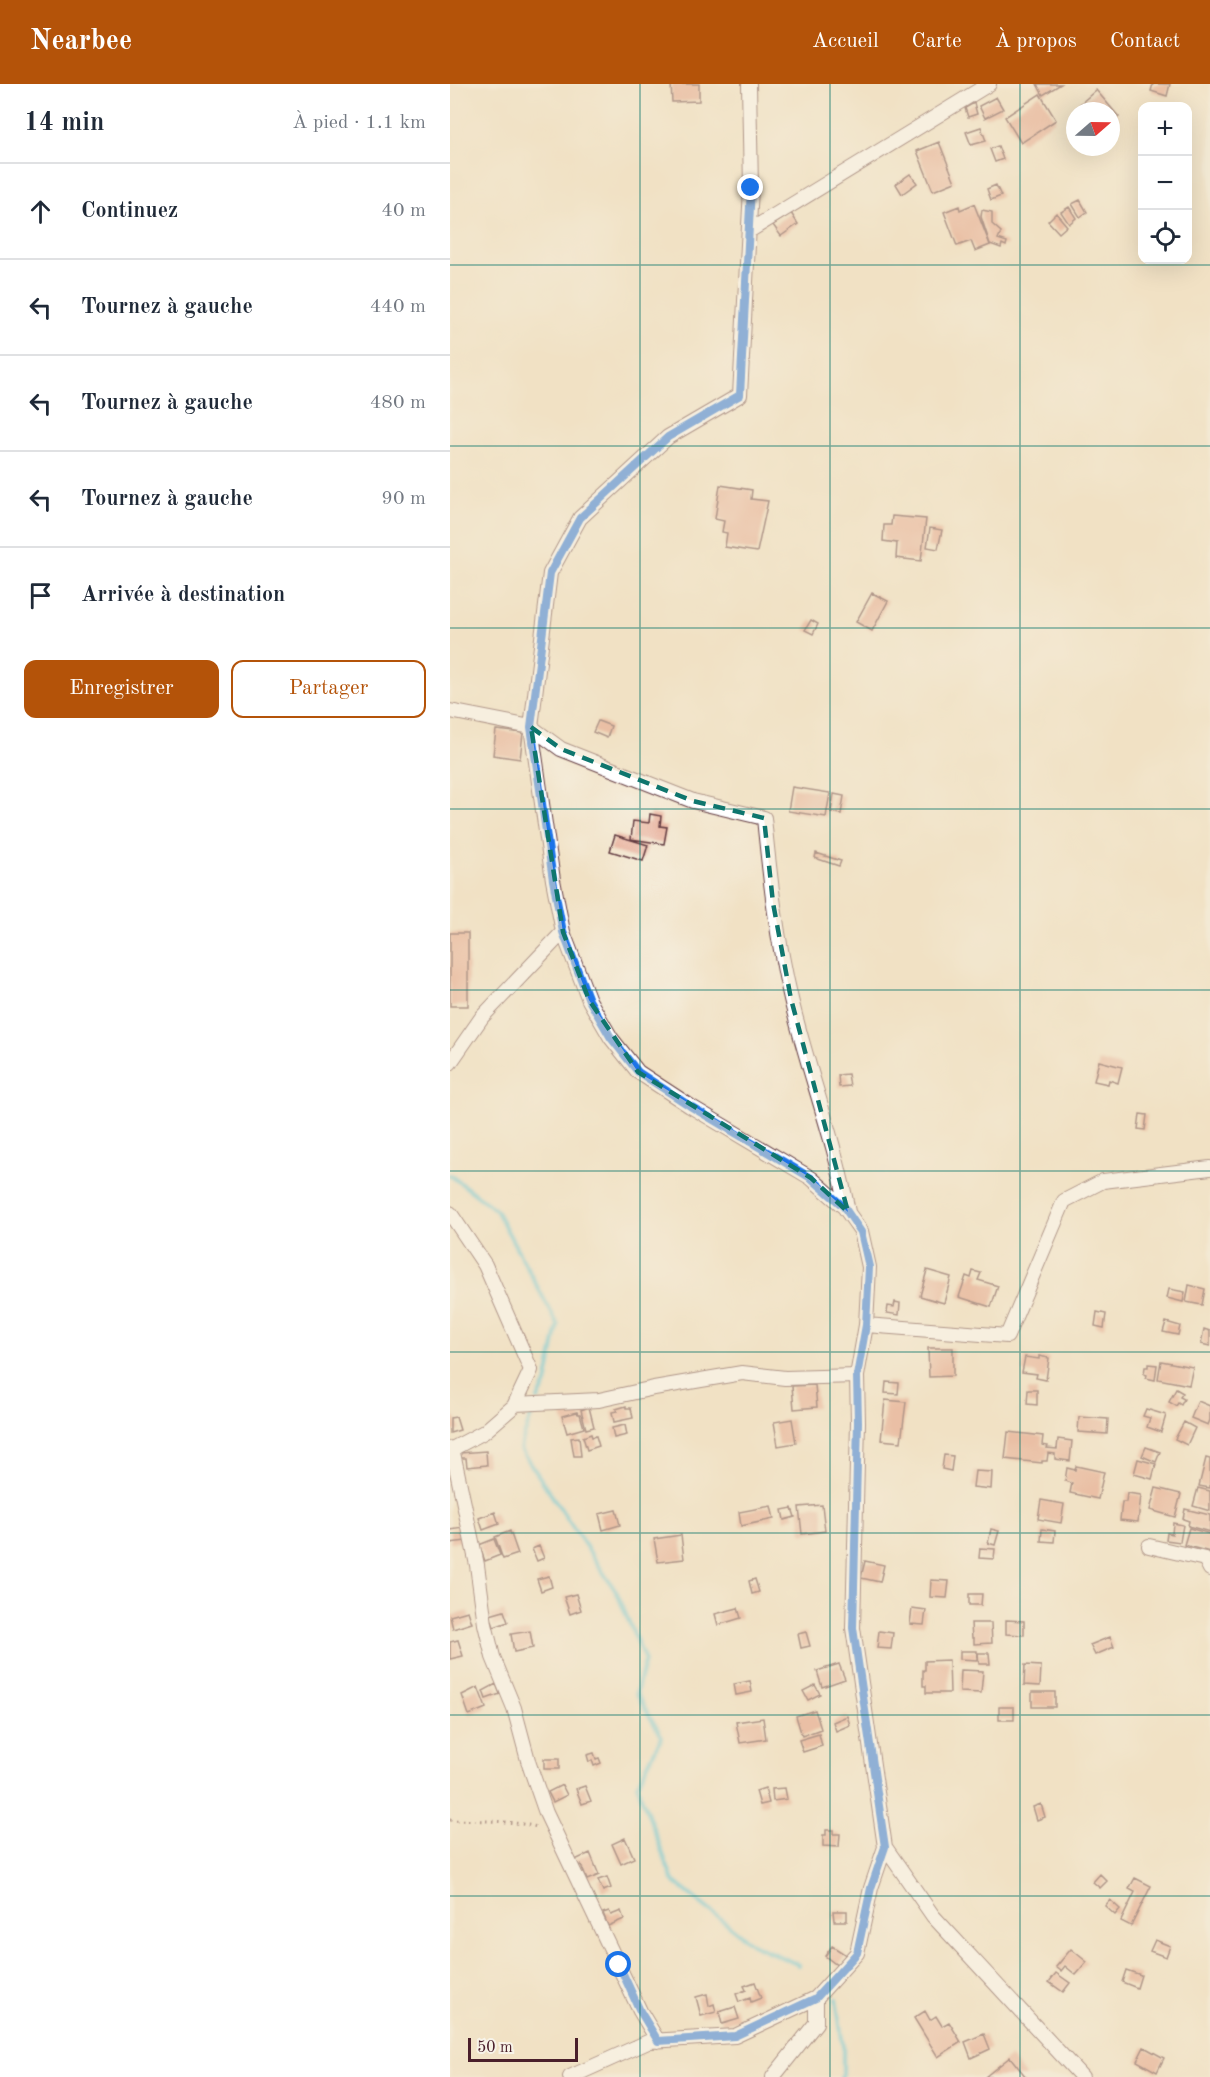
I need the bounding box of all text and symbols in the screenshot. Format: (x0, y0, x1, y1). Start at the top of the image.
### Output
text: Nearbee (30, 28, 132, 56)
text: Accueil (812, 31, 879, 52)
text: Carte (912, 31, 962, 52)
text: À propos (995, 31, 1077, 52)
text: Contact (1110, 31, 1180, 52)
north arrow (1066, 102, 1120, 156)
map controls (1138, 102, 1192, 264)
button: + (1138, 102, 1192, 156)
text: 14 min (24, 110, 104, 136)
text: À pied · 1.1 km (292, 113, 426, 133)
button: − (1138, 156, 1192, 210)
route end (737, 174, 763, 200)
icon: ahead (24, 195, 57, 228)
text: Continuez (81, 200, 178, 222)
text: 40 m (381, 201, 426, 221)
button: locate (1138, 210, 1192, 264)
icon: left (24, 291, 57, 324)
text: Tournez à gauche (81, 296, 253, 318)
text: 440 m (370, 297, 426, 317)
icon: left (24, 387, 57, 420)
text: Tournez à gauche (81, 392, 253, 414)
text: 480 m (370, 393, 426, 413)
icon: left (24, 483, 57, 516)
text: Tournez à gauche (81, 488, 253, 510)
text: 90 m (381, 489, 426, 509)
icon: arrive (24, 579, 57, 612)
text: Arrivée à destination (81, 584, 285, 606)
button: Enregistrer (24, 660, 219, 718)
button: Partager (231, 660, 426, 718)
route start (605, 1951, 631, 1977)
scale bar (468, 2035, 578, 2062)
text: 50 m (477, 2040, 513, 2056)

